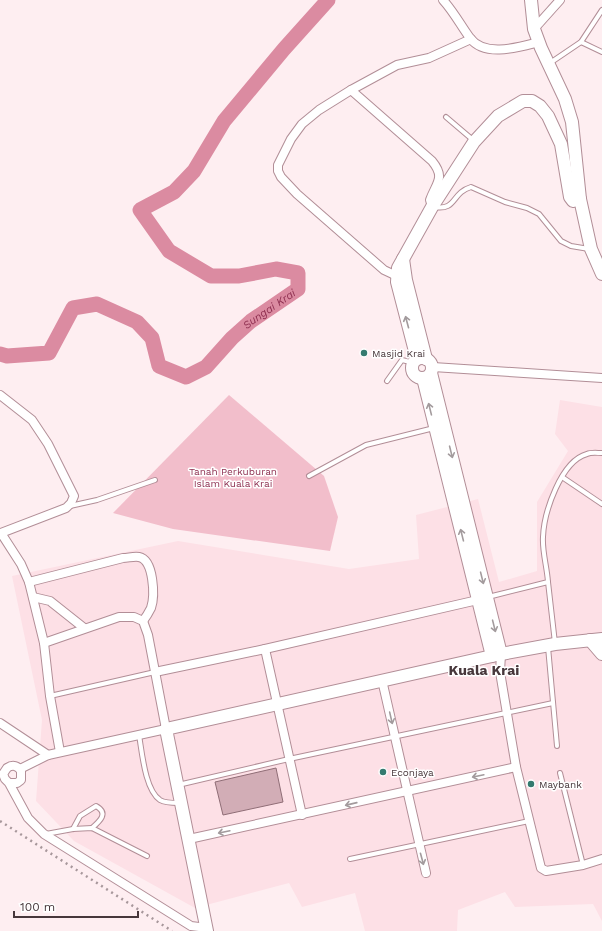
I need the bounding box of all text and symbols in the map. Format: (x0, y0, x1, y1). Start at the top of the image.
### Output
water label: Sungai Krai (240, 286, 299, 332)
one-way arrow (403, 315, 410, 328)
marker: Masjid Krai (359, 348, 369, 358)
place label: Masjid Krai (372, 348, 425, 359)
one-way arrow (426, 403, 434, 416)
one-way arrow (447, 445, 455, 458)
park label: Tanah Perkuburan Islam Kuala Krai (189, 466, 277, 489)
one-way arrow (457, 529, 465, 542)
one-way arrow (478, 571, 486, 584)
one-way arrow (490, 619, 498, 632)
district label: Kuala Krai (449, 662, 519, 678)
one-way arrow (387, 712, 395, 725)
marker: Econjaya (378, 767, 388, 777)
place label: Econjaya (391, 767, 434, 778)
one-way arrow (472, 772, 485, 780)
marker: Maybank (526, 779, 536, 789)
place label: Maybank (539, 779, 582, 790)
one-way arrow (345, 800, 358, 808)
one-way arrow (218, 828, 231, 836)
one-way arrow (419, 852, 426, 865)
scale bar (14, 893, 138, 919)
text: 100 m (20, 900, 55, 914)

